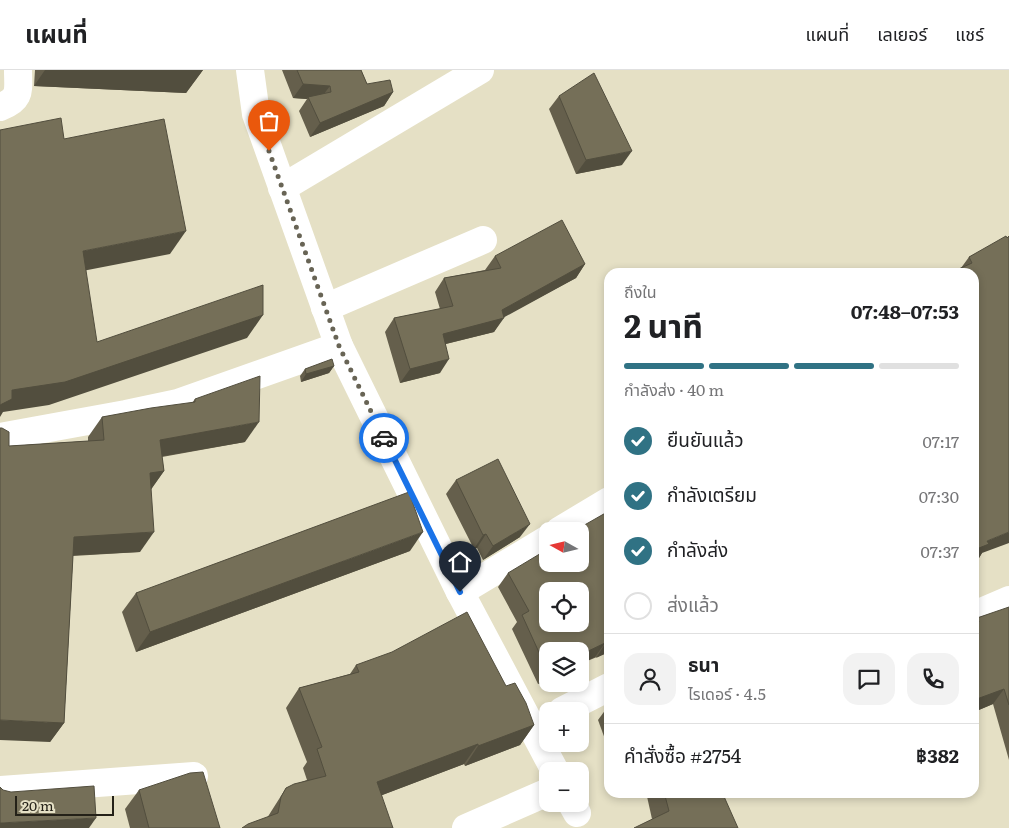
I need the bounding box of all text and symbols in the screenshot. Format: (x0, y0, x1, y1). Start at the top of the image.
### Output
text: แผนที่ (25, 15, 88, 50)
text: แผนที่ (805, 20, 849, 47)
text: เลเยอร์ (877, 20, 927, 47)
text: แชร์ (955, 20, 984, 47)
pin (248, 100, 290, 151)
icon: bag (255, 107, 283, 135)
text: ถึงใน (624, 279, 657, 303)
text: 07:48–07:53 (851, 297, 959, 325)
text: 2 นาที (624, 300, 703, 348)
text: กำลังส่ง · 40 m (624, 377, 724, 401)
courier (359, 413, 409, 463)
icon: car (370, 424, 398, 452)
text: ยืนยันแล้ว (667, 425, 744, 453)
icon: check (624, 427, 652, 455)
text: 07:17 (922, 429, 959, 453)
text: กำลังเตรียม (667, 480, 757, 508)
icon: check (624, 482, 652, 510)
text: 07:30 (919, 484, 959, 508)
north arrow (539, 522, 589, 572)
map controls (539, 522, 589, 812)
text: กำลังส่ง (667, 535, 728, 563)
icon: check (624, 537, 652, 565)
text: 07:37 (920, 539, 959, 563)
pin (439, 541, 481, 592)
icon: home (446, 548, 474, 576)
button: locate (539, 582, 589, 632)
text: ส่งแล้ว (667, 590, 719, 618)
button: layers (539, 642, 589, 692)
text: ธนา (688, 650, 719, 678)
button: person (624, 653, 676, 705)
button: chat (843, 653, 895, 705)
button: phone (907, 653, 959, 705)
text: ไรเดอร์ · 4.5 (688, 681, 766, 705)
button: + (539, 702, 589, 752)
text: คำสั่งซื้อ #2754 (624, 741, 741, 769)
text: ฿382 (916, 741, 959, 769)
button: − (539, 762, 589, 812)
scale bar (15, 793, 114, 816)
text: 20 m (22, 795, 54, 815)

